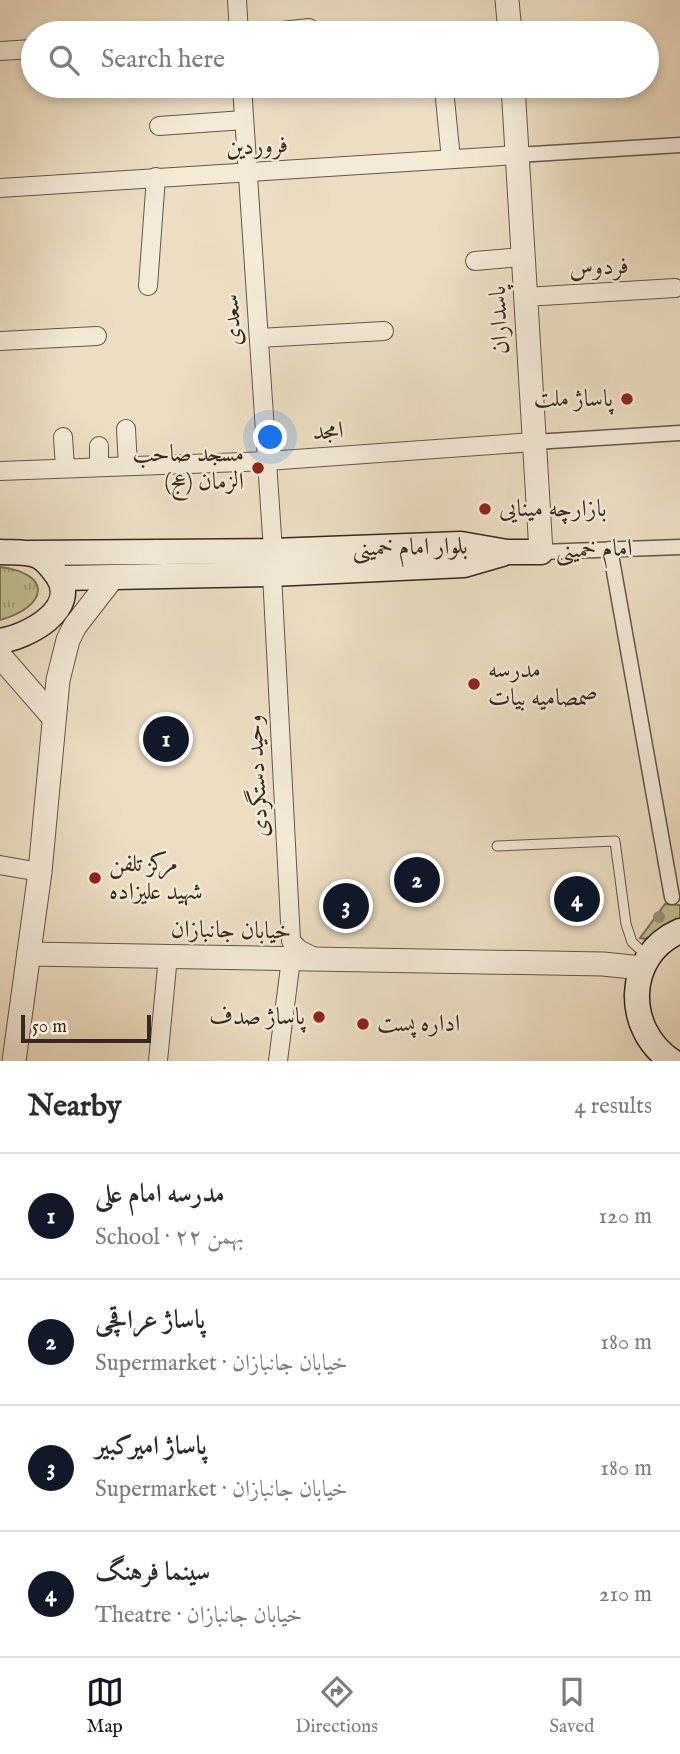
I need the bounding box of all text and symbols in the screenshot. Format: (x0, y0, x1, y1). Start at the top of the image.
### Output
search box (21, 21, 659, 98)
icon: search (45, 41, 83, 79)
text: Search here (101, 43, 225, 76)
street label: فروردین (225, 130, 289, 164)
street label: فردوس (568, 251, 630, 285)
street label: پاسداران (483, 283, 517, 355)
street label: سعدی (216, 293, 250, 347)
place label: پاساژ ملت (534, 384, 614, 415)
marker: پاساژ ملت (619, 391, 635, 407)
street label: امجد (311, 415, 345, 449)
your location (253, 420, 287, 454)
place label: مسجد صاحب الزمان (عج) (133, 439, 244, 501)
marker: مسجد صاحب الزمان (عج) (250, 460, 266, 476)
place label: بازارچه مینایی (499, 494, 606, 525)
marker: بازارچه مینایی (477, 501, 493, 517)
street label: بلوار امام خمینی (352, 531, 468, 569)
street label: امام خمینی (555, 533, 633, 571)
place label: مدرسه صمصامیه بیات (488, 655, 598, 714)
marker: مدرسه صمصامیه بیات (466, 676, 482, 692)
pin: 1 (143, 713, 189, 765)
street label: وحید دستگردی (239, 714, 277, 838)
place label: مرکز تلفن شهید علیزاده (109, 849, 203, 908)
pin: 2 (394, 854, 440, 906)
marker: مرکز تلفن شهید علیزاده (87, 870, 103, 886)
pin: 4 (554, 873, 600, 925)
pin: 3 (323, 880, 369, 932)
street label: خیابان جانبازان (170, 914, 292, 948)
place label: پاساژ صدف (209, 1002, 306, 1033)
marker: پاساژ صدف (311, 1009, 327, 1025)
place label: اداره پست (377, 1009, 460, 1040)
scale bar (21, 1012, 150, 1044)
text: 50 m (32, 1015, 67, 1039)
marker: اداره پست (355, 1016, 371, 1032)
text: Nearby (28, 1088, 121, 1126)
text: 4 results (574, 1092, 652, 1121)
text: مدرسه امام علی (95, 1178, 225, 1211)
text: 1 (47, 1202, 55, 1231)
text: 120 m (599, 1202, 652, 1231)
text: School · ۲۲ بهمن (95, 1223, 244, 1252)
text: پاساژ عراقچی (95, 1304, 205, 1337)
text: 2 (46, 1328, 56, 1357)
text: 180 m (600, 1328, 652, 1357)
text: Supermarket · خیابان جانبازان (95, 1349, 348, 1378)
text: پاساژ امیرکبیر (95, 1430, 207, 1463)
text: 3 (47, 1454, 55, 1483)
text: 180 m (600, 1454, 652, 1483)
text: Supermarket · خیابان جانبازان (95, 1475, 348, 1504)
text: سینما فرهنگ (95, 1556, 210, 1589)
text: 4 (45, 1580, 57, 1609)
text: 210 m (599, 1580, 652, 1609)
text: Theatre · خیابان جانبازان (95, 1601, 302, 1630)
tab: Map (86, 1673, 124, 1739)
tab: Directions (295, 1673, 378, 1739)
tab: Saved (549, 1673, 594, 1739)

